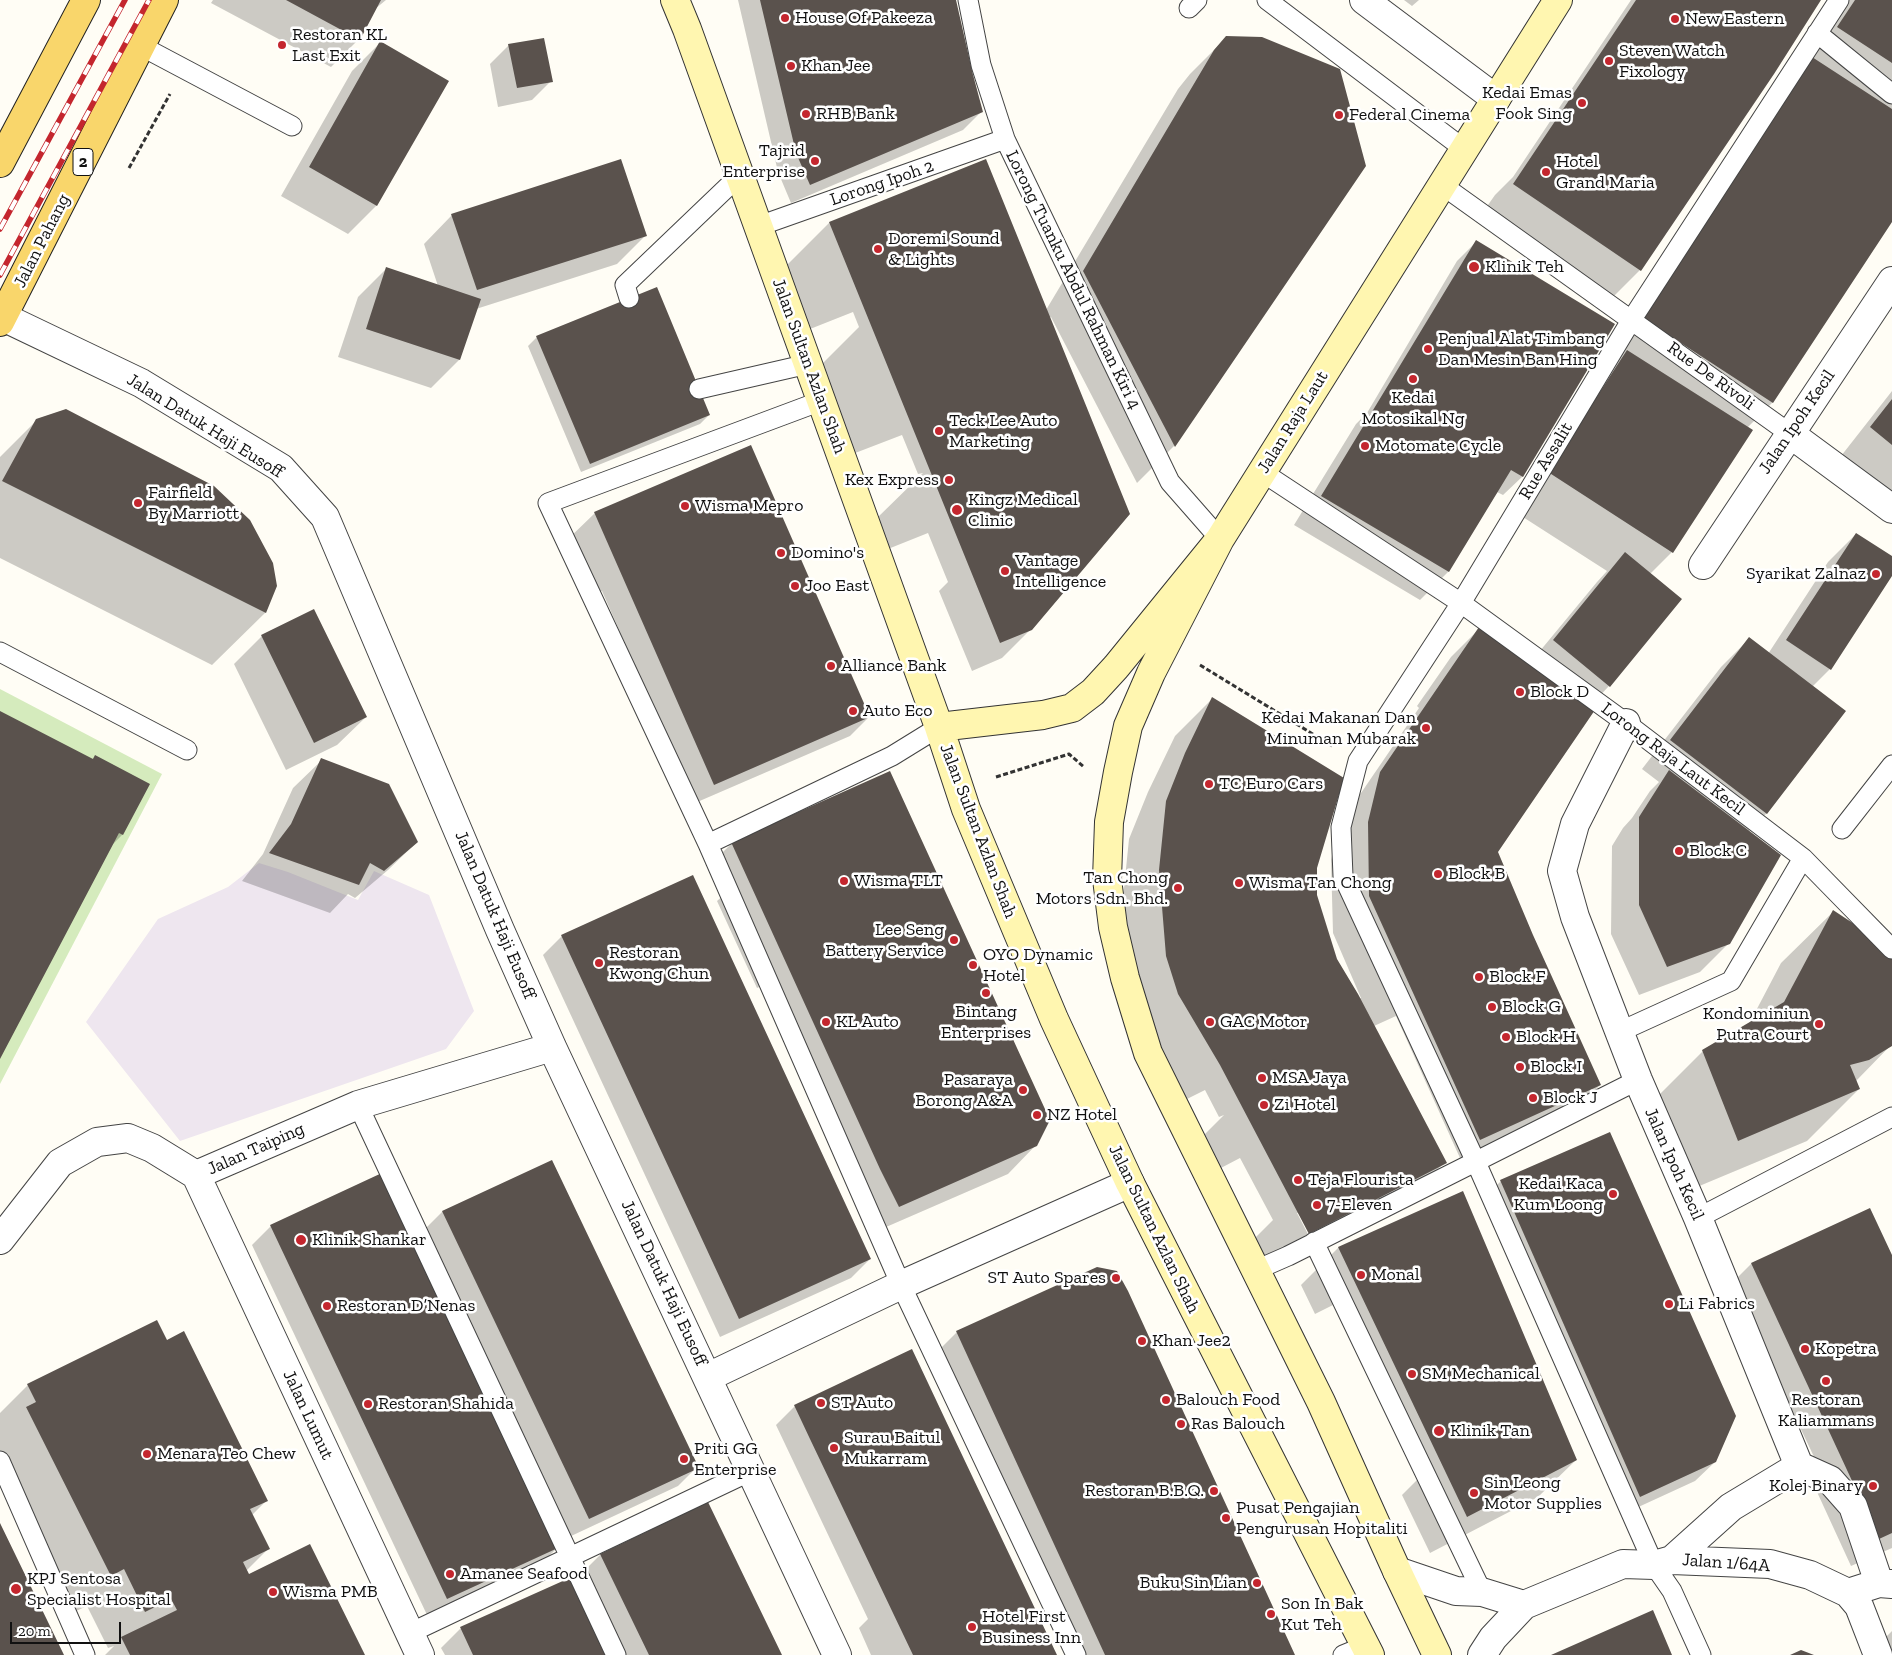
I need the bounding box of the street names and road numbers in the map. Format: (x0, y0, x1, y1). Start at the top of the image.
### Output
street label: Lorong Tuanku Abdul Rahman Kiri 4 (1001, 147, 1145, 413)
road number: 2 (73, 148, 93, 176)
street label: Lorong Ipoh 2 (827, 155, 937, 211)
street label: Jalan Pahang (9, 191, 75, 291)
street label: Jalan Sultan Azlan Shah (767, 275, 851, 457)
street label: Rue De Rivoli (1663, 337, 1759, 415)
street label: Jalan Ipoh Kecil (1754, 366, 1840, 478)
street label: Jalan Raja Laut (1253, 367, 1333, 477)
street label: Jalan Datuk Haji Eusoff (123, 369, 287, 483)
street label: Rue Assalit (1514, 418, 1578, 504)
street label: Lorong Raja Laut Kecil (1597, 698, 1749, 820)
street label: Jalan Sultan Azlan Shah (935, 741, 1021, 921)
street label: Jalan Datuk Haji Eusoff (450, 828, 540, 1002)
street label: Jalan Ipoh Kecil (1640, 1104, 1708, 1224)
street label: Jalan Taiping (204, 1118, 308, 1180)
street label: Jalan Sultan Azlan Shah (1104, 1141, 1204, 1317)
street label: Jalan Datuk Haji Eusoff (616, 1197, 712, 1369)
street label: Jalan Lumut (278, 1367, 338, 1463)
street label: Jalan 1/64A (1681, 1549, 1771, 1577)

